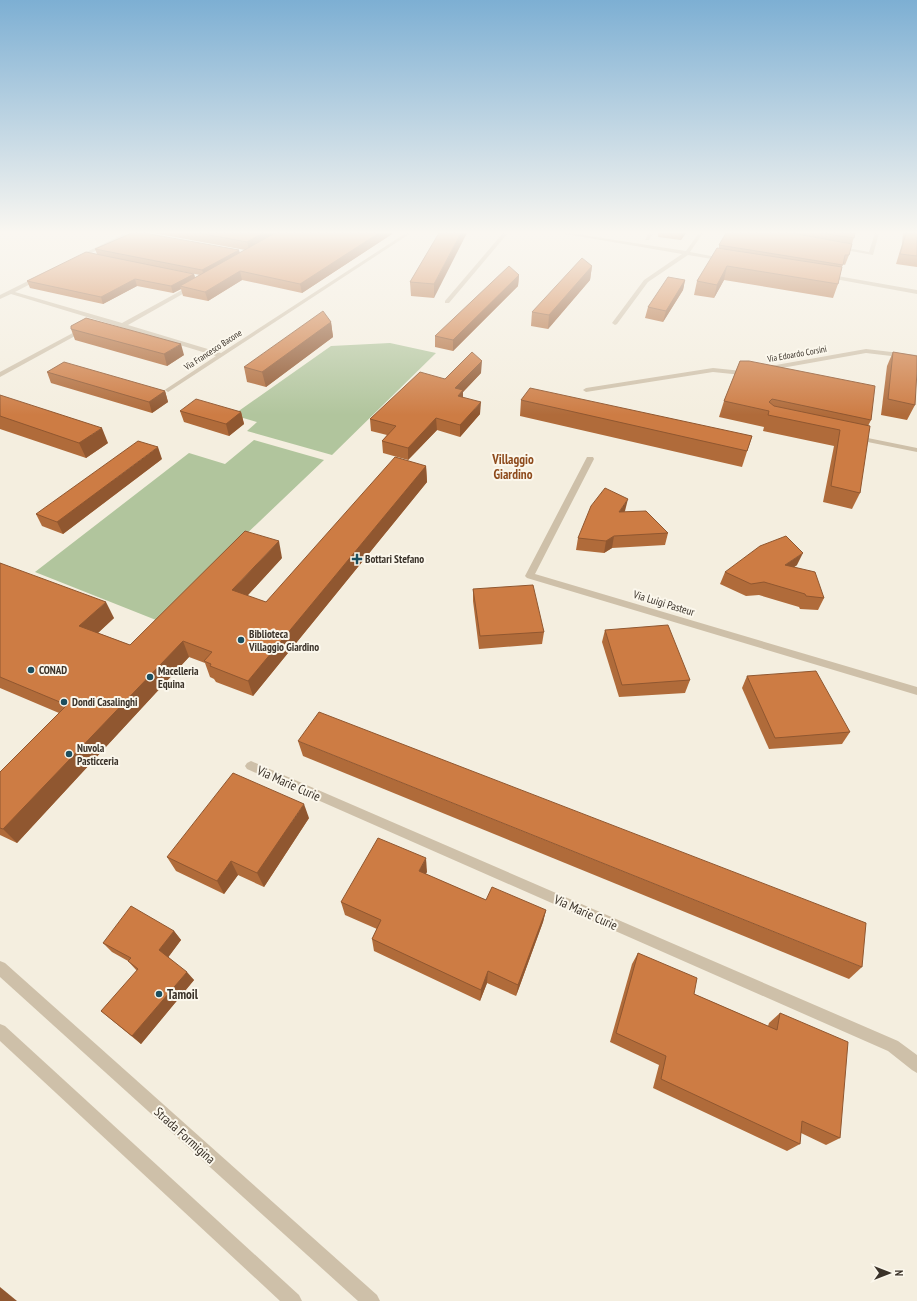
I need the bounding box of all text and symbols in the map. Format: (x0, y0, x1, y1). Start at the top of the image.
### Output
street label: Via Francesco Bacone (181, 327, 244, 373)
street label: Via Edoardo Corsini (765, 343, 828, 364)
district label: Villaggio Giardino (491, 451, 534, 483)
place label: Bottari Stefano (365, 552, 424, 566)
marker: Bottari Stefano (352, 554, 362, 564)
street label: Via Luigi Pasteur (631, 587, 696, 619)
place label: Biblioteca Villaggio Giardino (248, 627, 319, 654)
marker: Biblioteca Villaggio Giardino (236, 635, 246, 645)
place label: CONAD (39, 663, 67, 677)
place label: Macelleria Equina (158, 664, 199, 691)
marker: CONAD (26, 665, 36, 675)
marker: Macelleria Equina (145, 672, 155, 682)
place label: Dondi Casalinghi (72, 695, 138, 709)
marker: Dondi Casalinghi (59, 697, 69, 707)
place label: Nuvola Pasticceria (77, 741, 119, 768)
marker: Nuvola Pasticceria (64, 749, 74, 759)
street label: Via Marie Curie (253, 761, 323, 805)
street label: Via Marie Curie (550, 890, 620, 934)
place label: Tamoil (167, 986, 199, 1003)
marker: Tamoil (154, 989, 164, 999)
street label: Strada Formigina (150, 1103, 219, 1167)
north arrow (869, 1253, 909, 1293)
text: N (892, 1270, 906, 1276)

